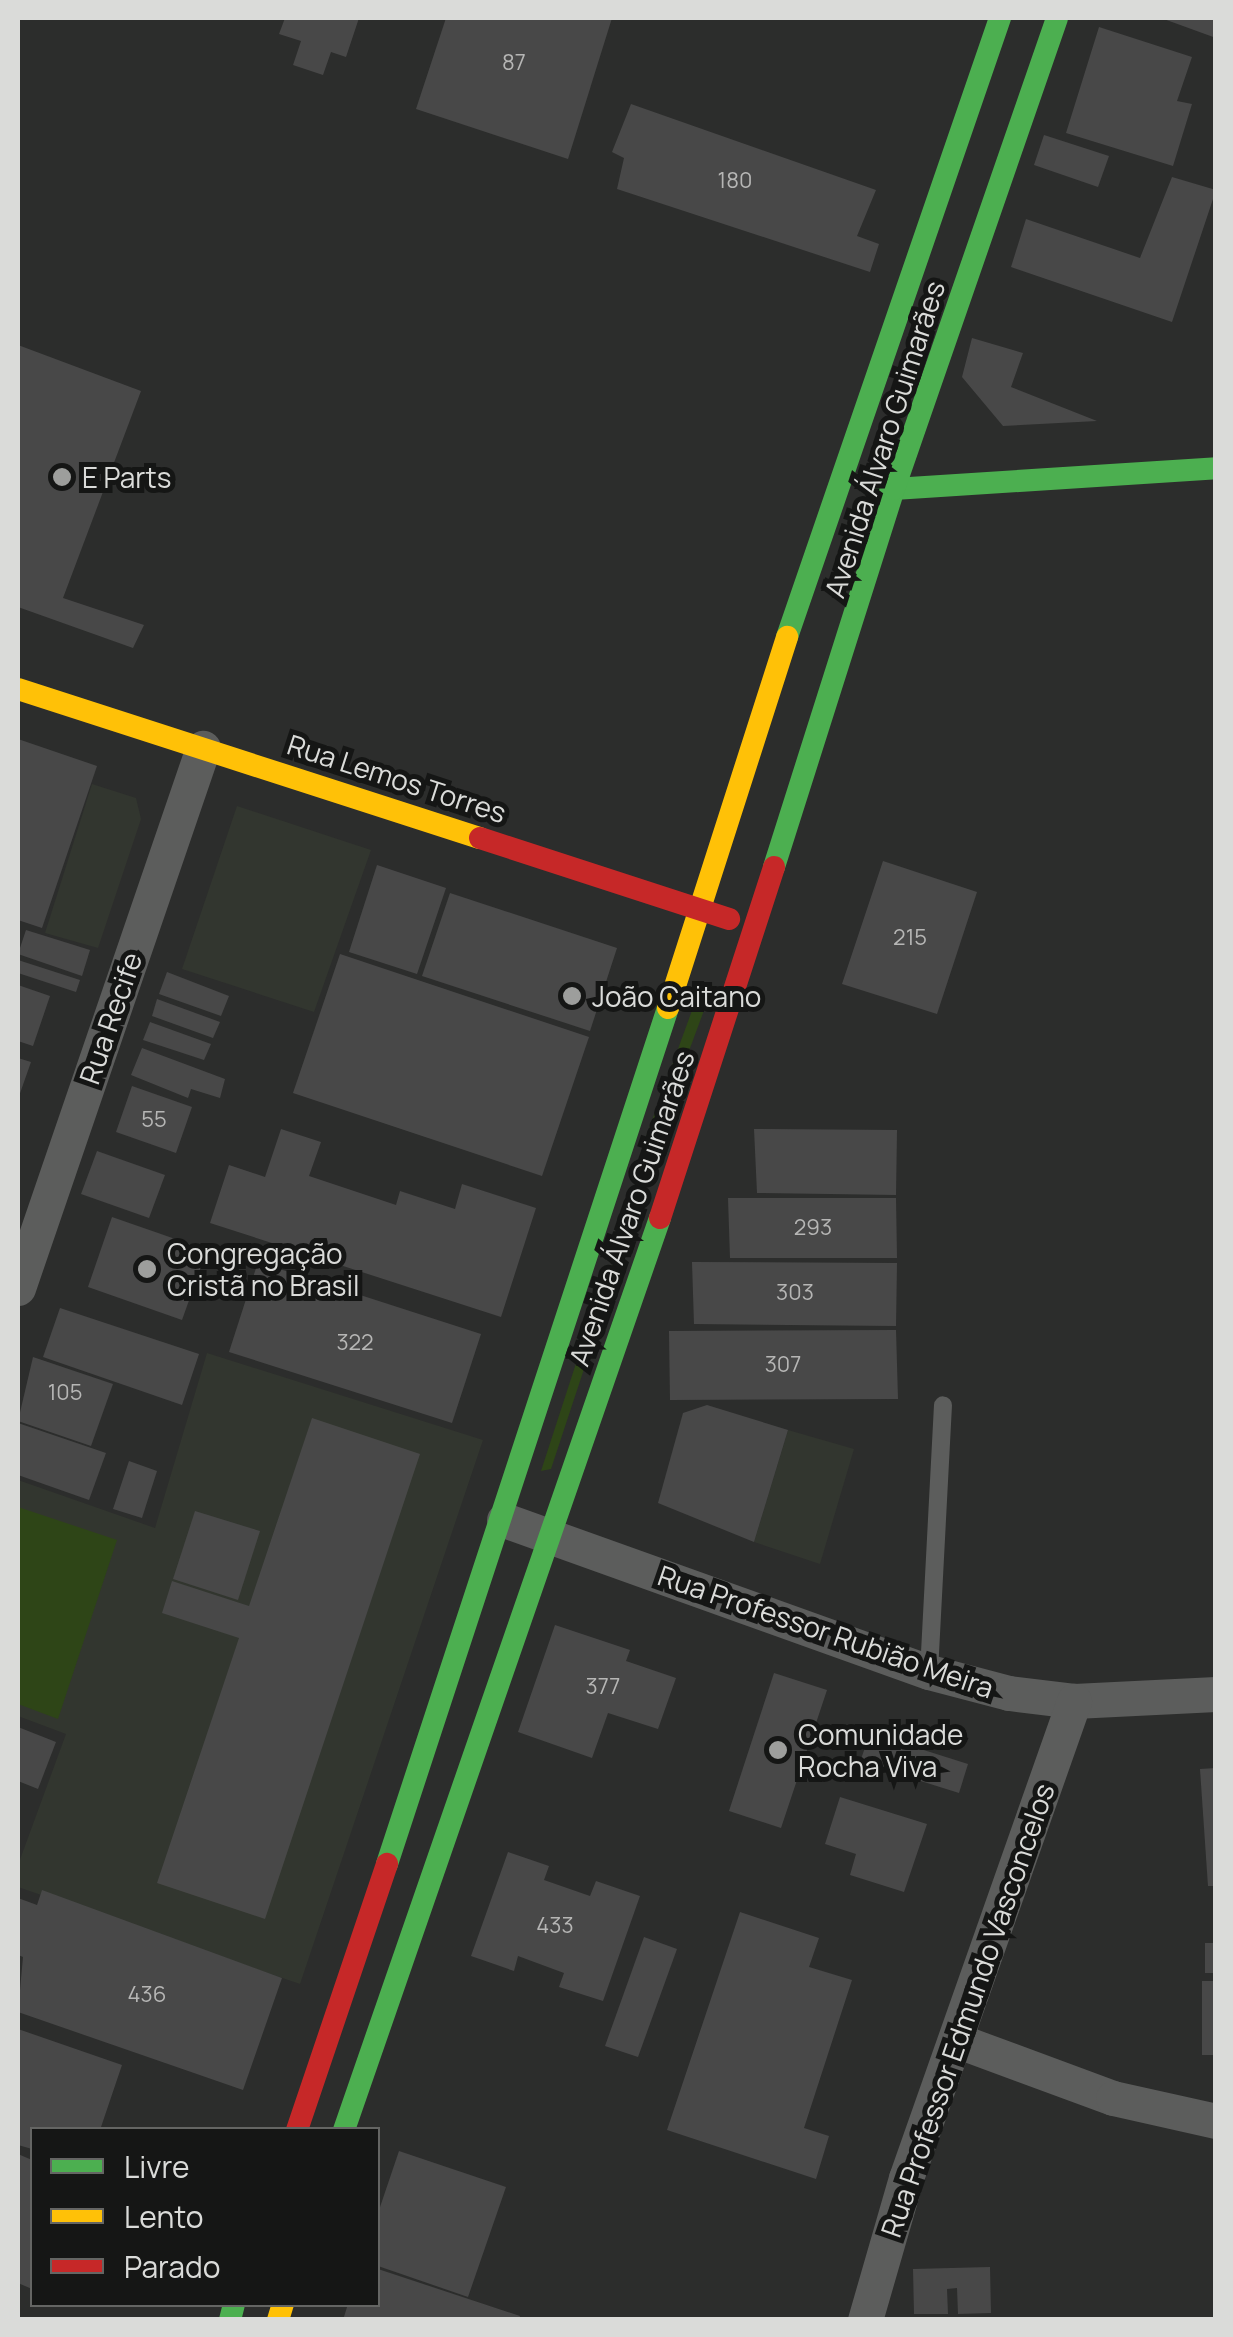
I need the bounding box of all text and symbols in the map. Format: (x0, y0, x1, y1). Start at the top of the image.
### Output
house number: 87 (502, 50, 526, 76)
house number: 180 (718, 168, 752, 194)
street label: Avenida Álvaro Guimarães (817, 277, 951, 601)
place label: E Parts (82, 460, 171, 494)
marker: E Parts (51, 466, 73, 488)
street label: Rua Lemos Torres (283, 727, 511, 829)
house number: 215 (893, 925, 927, 951)
street label: Rua Recife (72, 948, 148, 1088)
place label: João Caitano (592, 979, 761, 1013)
marker: João Caitano (561, 985, 583, 1007)
street label: Avenida Álvaro Guimarães (561, 1046, 701, 1370)
house number: 55 (141, 1107, 167, 1133)
house number: 293 (794, 1215, 832, 1241)
place label: Congregação Cristã no Brasil (167, 1236, 359, 1302)
marker: Congregação Cristã no Brasil (136, 1258, 158, 1280)
house number: 303 (776, 1280, 814, 1306)
house number: 322 (336, 1330, 374, 1356)
house number: 307 (765, 1352, 801, 1378)
house number: 105 (48, 1380, 82, 1406)
street label: Rua Professor Rubião Meira (654, 1558, 998, 1704)
house number: 377 (586, 1674, 620, 1700)
place label: Comunidade Rocha Viva (798, 1717, 963, 1783)
marker: Comunidade Rocha Viva (767, 1739, 789, 1761)
street label: Rua Professor Edmundo Vasconcelos (873, 1779, 1061, 2241)
house number: 433 (536, 1913, 574, 1939)
house number: 436 (128, 1982, 166, 2008)
legend (30, 2127, 380, 2307)
text: Livre (124, 2146, 190, 2187)
text: Lento (124, 2196, 203, 2237)
text: Parado (124, 2246, 221, 2287)

